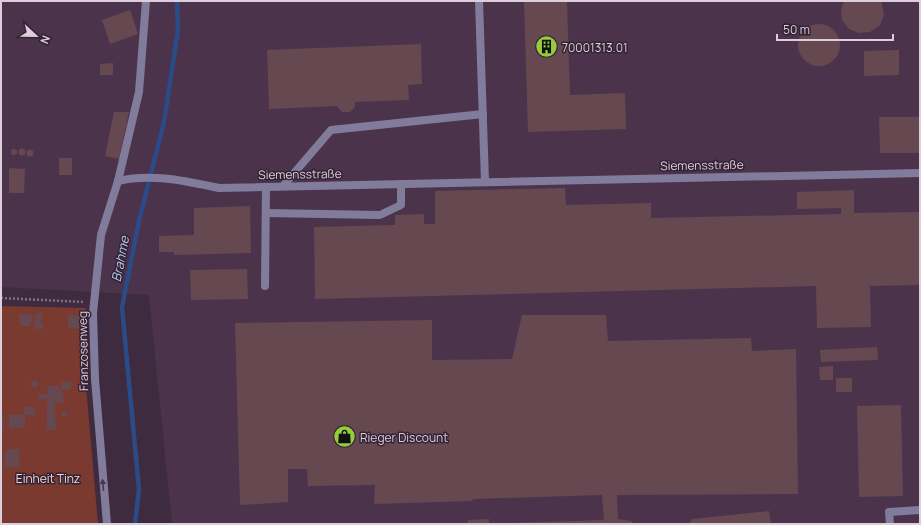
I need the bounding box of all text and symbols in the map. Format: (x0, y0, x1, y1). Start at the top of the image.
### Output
north arrow (16, 16, 56, 56)
scale bar (777, 16, 893, 42)
text: 50 m (783, 21, 810, 38)
text: N (37, 33, 54, 46)
building icon: 70001313.01 (534, 34, 560, 60)
place label: 70001313.01 (562, 39, 628, 56)
street label: Siemensstraße (660, 156, 744, 174)
street label: Siemensstraße (258, 165, 342, 183)
water label: Brahme (107, 233, 133, 283)
street label: Franzosenweg (74, 311, 92, 391)
shop icon: Rieger Discount (332, 424, 358, 450)
place label: Rieger Discount (360, 429, 448, 446)
park label: Einheit Tinz (16, 470, 80, 487)
one-way arrow (100, 479, 107, 491)

